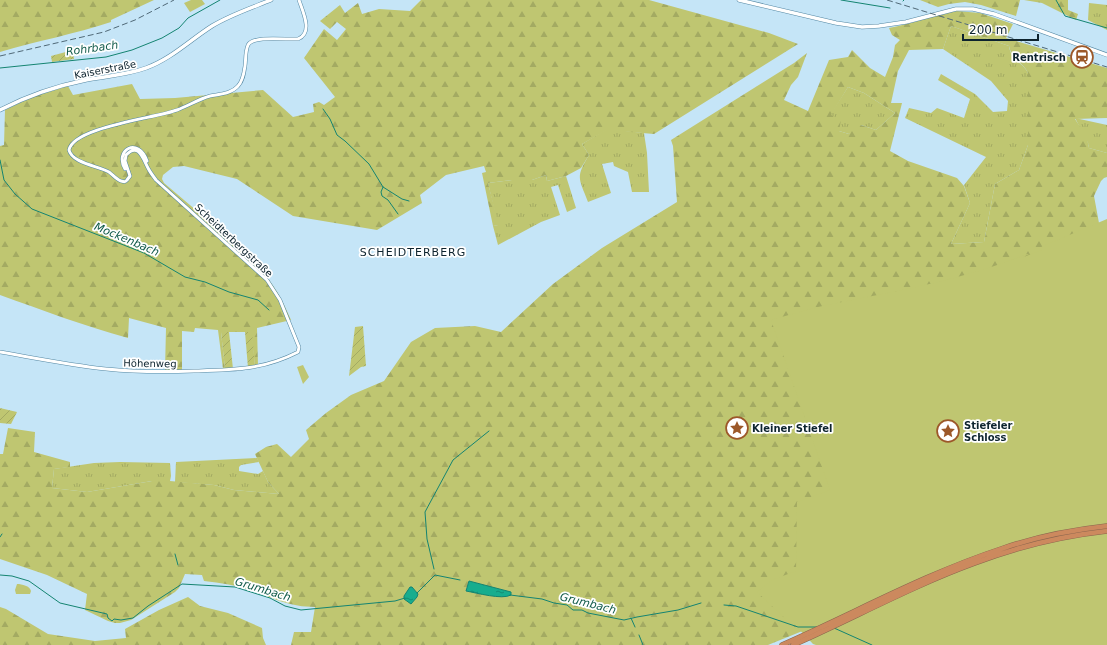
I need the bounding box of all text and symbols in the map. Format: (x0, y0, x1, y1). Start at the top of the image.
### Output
scale bar (963, 16, 1038, 42)
text: 200 m (969, 23, 1007, 37)
water label: Rohrbach (65, 38, 119, 59)
station icon: Rentrisch (1069, 44, 1095, 70)
place label: Rentrisch (1012, 52, 1066, 63)
street label: Kaiserstraße (73, 58, 137, 81)
street label: Scheidterbergstraße (193, 201, 275, 279)
water label: Mockenbach (92, 220, 161, 259)
district label: SCHEIDTERBERG (360, 246, 466, 259)
street label: Höhenweg (123, 358, 177, 369)
place icon: Kleiner Stiefel (724, 415, 750, 441)
place icon: Stiefeler Schloss (935, 418, 961, 444)
place label: Stiefeler Schloss (964, 420, 1013, 443)
place label: Kleiner Stiefel (752, 423, 832, 434)
water label: Grumbach (233, 575, 292, 604)
water label: Grumbach (558, 590, 617, 617)

